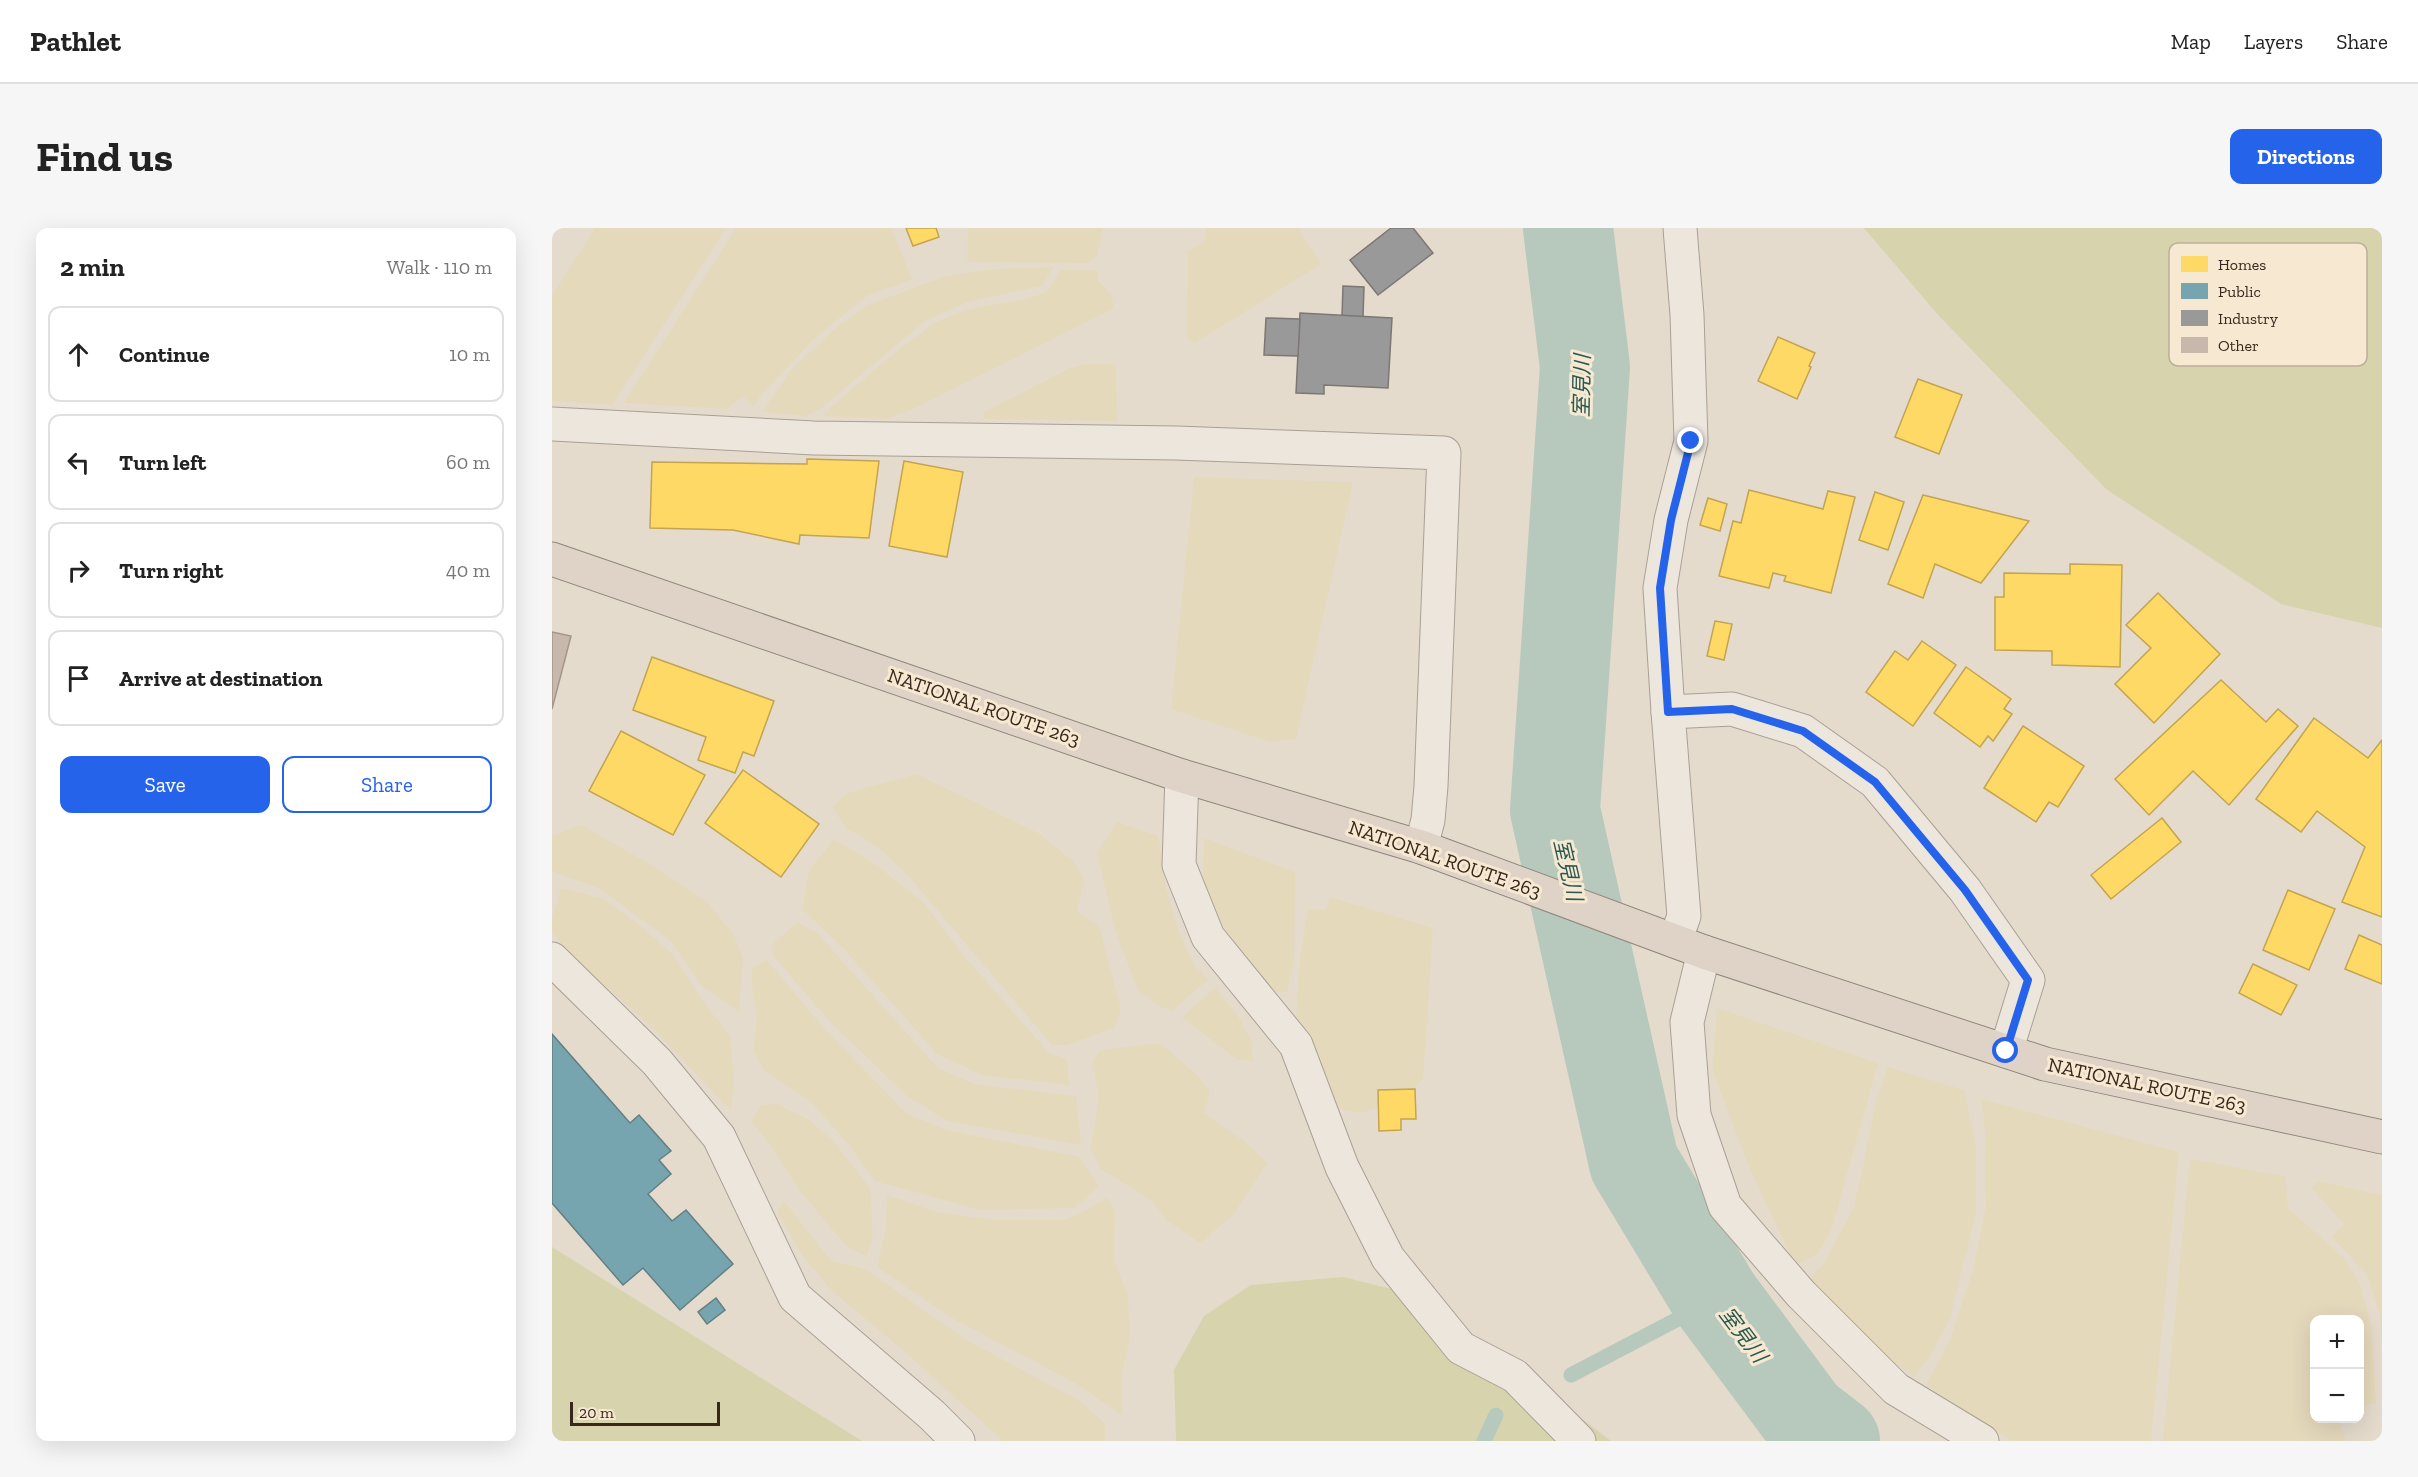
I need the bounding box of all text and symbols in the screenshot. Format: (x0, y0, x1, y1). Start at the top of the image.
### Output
text: Pathlet (30, 25, 121, 58)
text: Map (2171, 29, 2211, 54)
text: Layers (2244, 29, 2303, 54)
text: Share (2336, 29, 2388, 54)
button: Directions (2230, 129, 2382, 184)
text: Find us (36, 131, 173, 182)
legend (2169, 243, 2367, 366)
text: 2 min (60, 251, 125, 283)
text: Walk · 110 m (387, 255, 492, 279)
text: Homes (2218, 255, 2266, 274)
text: Public (2218, 282, 2261, 301)
text: Industry (2218, 309, 2279, 328)
text: Other (2218, 336, 2259, 355)
icon: ahead (62, 338, 95, 371)
text: Continue (119, 341, 210, 368)
text: 10 m (449, 342, 490, 366)
water label: 室見川 (1568, 352, 1595, 418)
route end (1677, 427, 1703, 453)
icon: left (62, 446, 95, 479)
text: Turn left (119, 449, 206, 476)
text: 60 m (446, 450, 490, 474)
icon: right (62, 554, 95, 587)
text: Turn right (119, 557, 223, 584)
text: 40 m (446, 558, 490, 582)
icon: arrive (62, 662, 95, 695)
street label: NATIONAL ROUTE 263 (885, 663, 1083, 751)
text: Arrive at destination (119, 665, 322, 692)
button: Save (60, 756, 270, 813)
button: Share (282, 756, 492, 813)
street label: NATIONAL ROUTE 263 (1346, 815, 1544, 903)
water label: 室見川 (1549, 836, 1588, 905)
route start (1992, 1037, 2018, 1063)
street label: NATIONAL ROUTE 263 (2046, 1052, 2248, 1118)
water label: 室見川 (1714, 1302, 1774, 1369)
map controls (2310, 1315, 2364, 1423)
button: + (2310, 1315, 2364, 1369)
button: − (2310, 1369, 2364, 1423)
scale bar (570, 1399, 720, 1426)
text: 20 m (579, 1403, 614, 1422)

